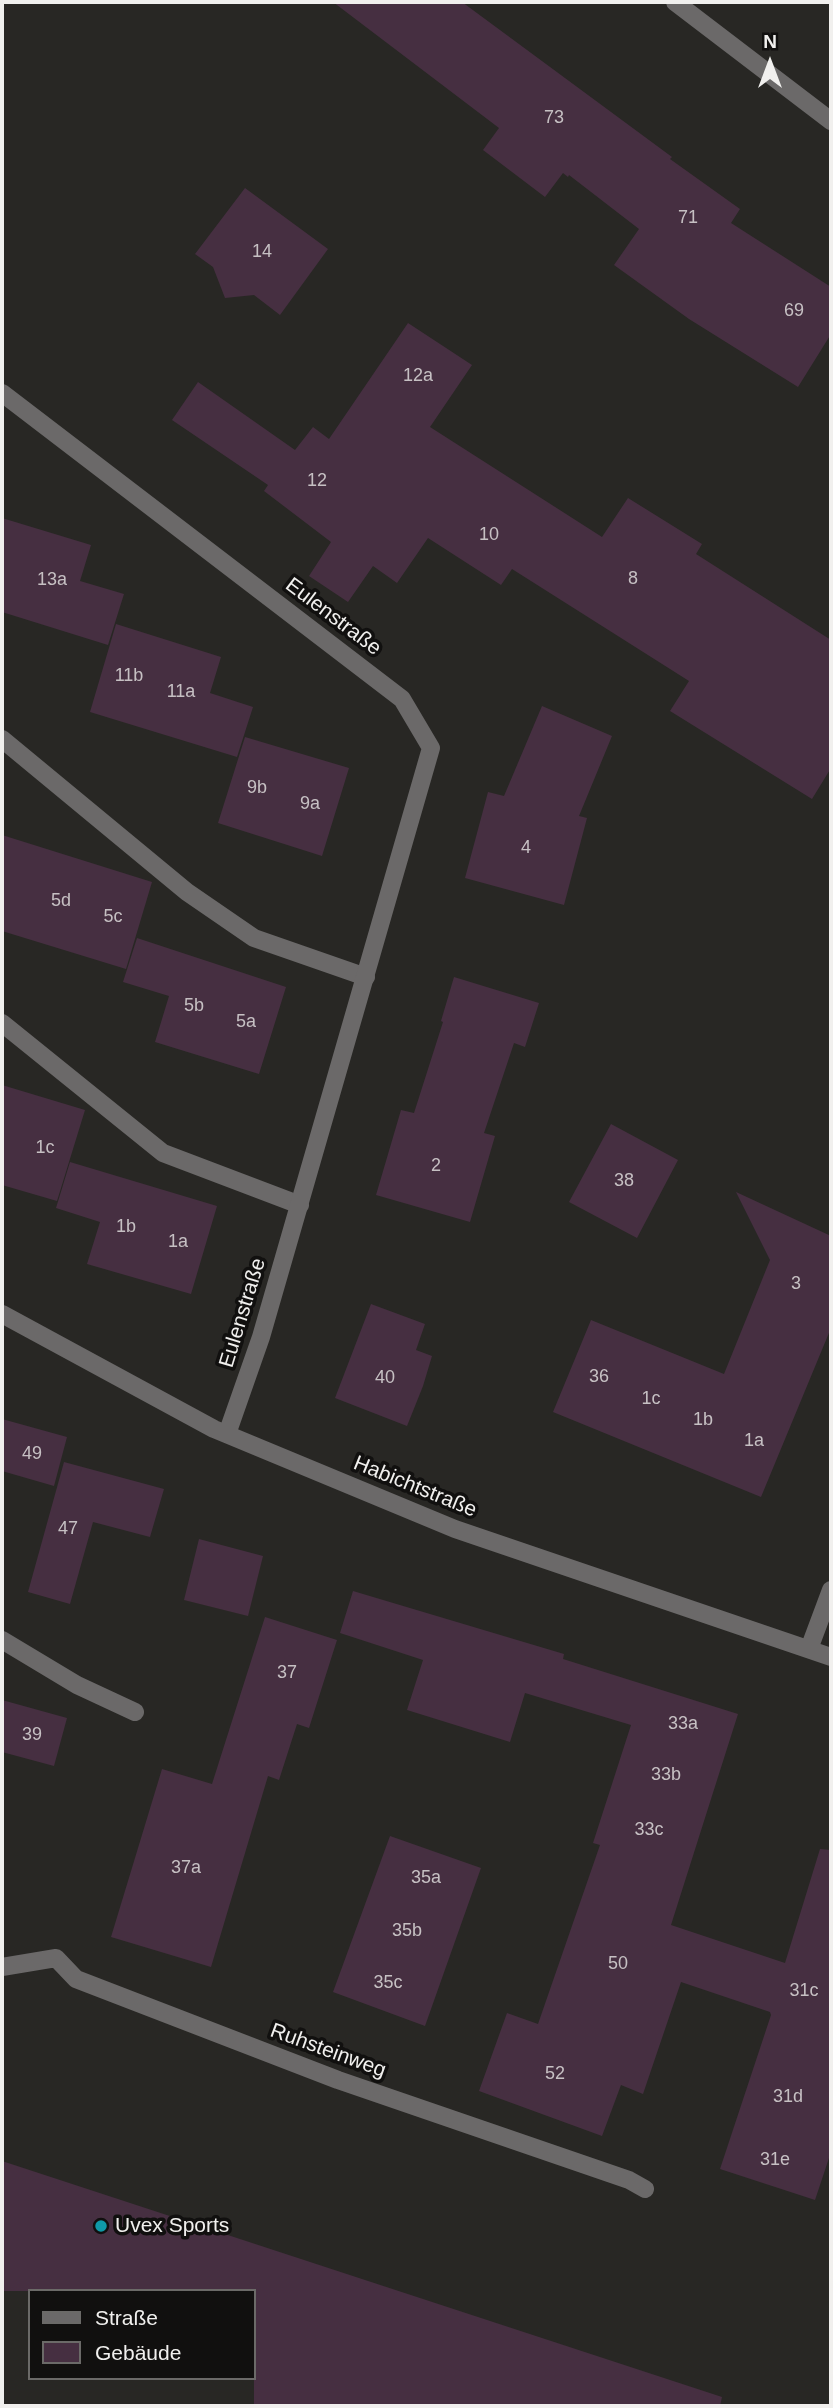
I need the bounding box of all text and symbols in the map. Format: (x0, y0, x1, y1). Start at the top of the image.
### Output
north arrow (735, 28, 805, 98)
text: N (763, 31, 777, 52)
house number: 73 (544, 107, 564, 129)
house number: 71 (678, 207, 698, 229)
house number: 14 (252, 241, 272, 263)
house number: 69 (784, 300, 804, 322)
house number: 12a (403, 365, 433, 387)
house number: 12 (307, 470, 327, 492)
house number: 10 (479, 524, 499, 546)
house number: 8 (628, 568, 638, 590)
house number: 13a (37, 569, 67, 591)
street label: Eulenstraße (280, 573, 386, 661)
house number: 11b (115, 665, 143, 687)
house number: 11a (167, 681, 195, 703)
house number: 9b (247, 777, 267, 799)
house number: 9a (300, 793, 320, 815)
house number: 4 (521, 837, 531, 859)
house number: 5d (51, 890, 71, 912)
house number: 5c (103, 906, 123, 928)
house number: 5b (184, 995, 204, 1017)
house number: 5a (236, 1011, 256, 1033)
house number: 1c (35, 1137, 55, 1159)
house number: 2 (431, 1155, 441, 1177)
house number: 38 (614, 1170, 634, 1192)
house number: 1b (116, 1216, 136, 1238)
house number: 1a (168, 1231, 188, 1253)
street label: Eulenstraße (214, 1255, 272, 1371)
house number: 3 (791, 1273, 801, 1295)
house number: 36 (589, 1366, 609, 1388)
house number: 40 (375, 1367, 395, 1389)
house number: 1c (641, 1388, 661, 1410)
house number: 1b (693, 1409, 713, 1431)
house number: 1a (744, 1430, 764, 1452)
house number: 49 (22, 1443, 42, 1465)
street label: Habichtstraße (350, 1451, 480, 1523)
house number: 47 (58, 1518, 78, 1540)
house number: 37 (277, 1662, 297, 1684)
house number: 33a (668, 1713, 698, 1735)
house number: 39 (22, 1724, 42, 1746)
house number: 33b (651, 1764, 681, 1786)
house number: 33c (634, 1819, 664, 1841)
house number: 37a (171, 1857, 201, 1879)
house number: 35a (411, 1867, 441, 1889)
house number: 35b (392, 1920, 422, 1942)
house number: 50 (608, 1953, 628, 1975)
house number: 35c (373, 1972, 403, 1994)
house number: 31c (789, 1980, 819, 2002)
street label: Ruhsteinweg (267, 2018, 389, 2084)
house number: 52 (545, 2063, 565, 2085)
house number: 31d (773, 2086, 803, 2108)
house number: 31e (760, 2149, 790, 2171)
place label: Uvex Sports (115, 2213, 229, 2239)
marker: Uvex Sports (93, 2218, 109, 2234)
legend (28, 2289, 256, 2380)
text: Straße (95, 2306, 158, 2329)
text: Gebäude (95, 2341, 181, 2364)

